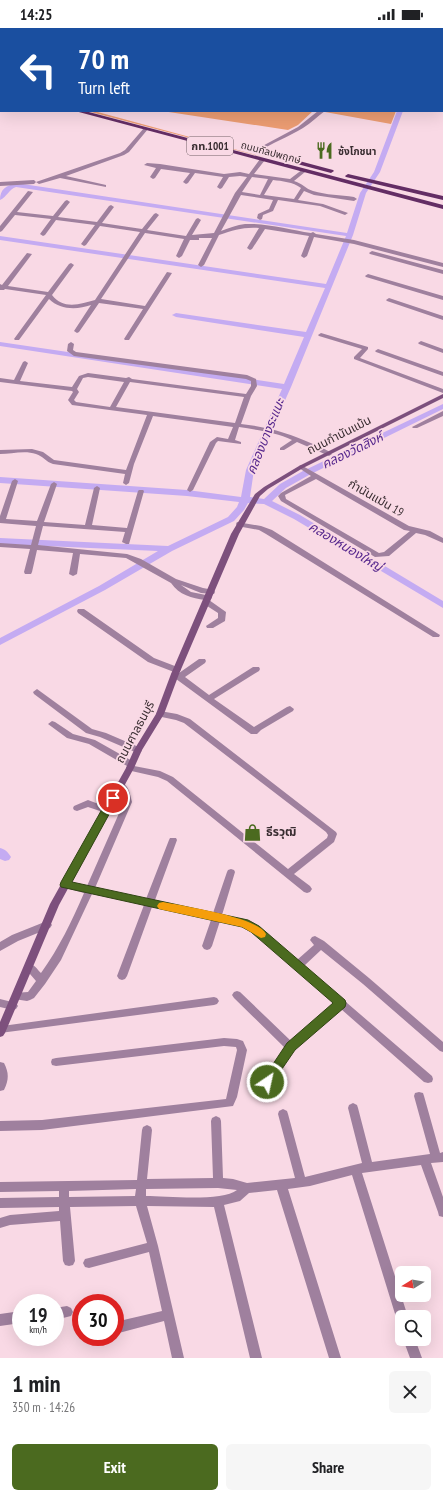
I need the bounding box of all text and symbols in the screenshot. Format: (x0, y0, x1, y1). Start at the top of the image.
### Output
text: 14:25 (20, 5, 52, 24)
text: 70 m (78, 40, 129, 77)
icon: left (12, 44, 64, 96)
text: Turn left (78, 76, 130, 99)
road number: กท.1001 (187, 137, 233, 155)
street label: ถนนกัลปพฤกษ์ (240, 138, 303, 167)
restaurant icon: ซ้งโภชนา (315, 141, 335, 161)
place label: ซ้งโภชนา (338, 145, 376, 158)
water label: คลองบางระแนะ (243, 394, 289, 477)
street label: ถนนกำนันแม้น (304, 412, 373, 457)
water label: คลองวัดสิงห์ (319, 427, 389, 473)
street label: กำนันแม้น 19 (346, 476, 407, 519)
water label: คลองหนองใหญ่ (306, 518, 387, 576)
street label: ถนนศาลธนบุรี (112, 698, 157, 765)
pin (96, 781, 130, 815)
icon: arrive (102, 787, 124, 809)
shop icon: ธีรวุฒิ (243, 822, 263, 842)
place label: ธีรวุฒิ (266, 824, 297, 839)
position arrow (246, 1061, 288, 1103)
north arrow (395, 1266, 431, 1302)
map controls (395, 1266, 431, 1346)
speed limit sign: 30 (72, 1294, 124, 1346)
text: 19 (28, 1302, 48, 1328)
button: search (395, 1310, 431, 1346)
text: km/h (29, 1323, 47, 1336)
text: 1 min (12, 1368, 60, 1399)
button: close (389, 1371, 431, 1413)
text: 350 m · 14:26 (12, 1399, 75, 1416)
button: Exit (12, 1444, 218, 1490)
button: Share (226, 1444, 431, 1490)

